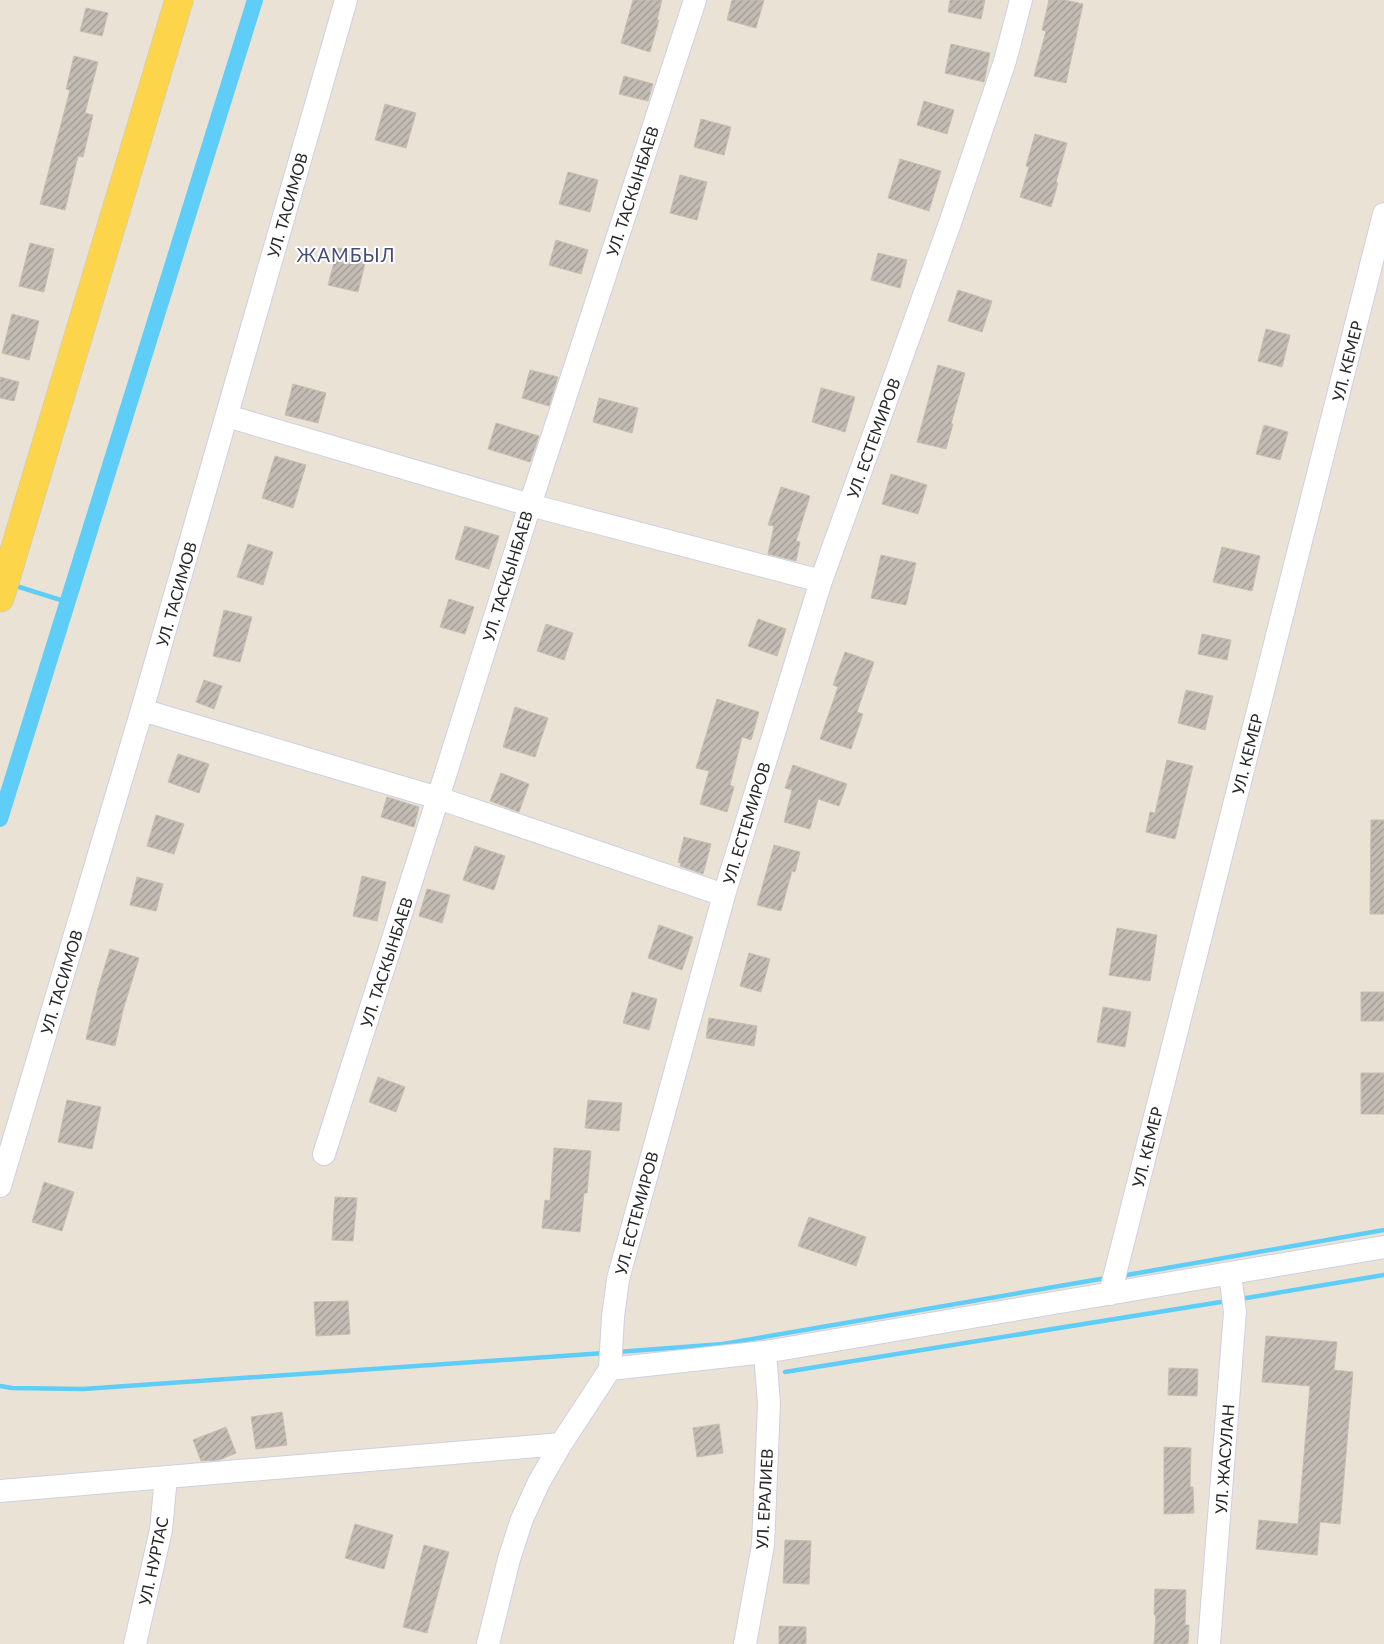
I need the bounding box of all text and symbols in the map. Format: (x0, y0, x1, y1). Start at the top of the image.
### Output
street label: УЛ. ТАСКЫНБАЕВ (602, 124, 662, 258)
street label: УЛ. ТАСИМОВ (263, 150, 311, 260)
district label: ЖАМБЫЛ (297, 243, 395, 266)
street label: УЛ. КЕМЕР (1328, 318, 1366, 403)
street label: УЛ. ЕСТЕМИРОВ (842, 375, 904, 501)
street label: УЛ. ТАСКЫНБАЕВ (478, 508, 536, 644)
street label: УЛ. ТАСИМОВ (152, 539, 200, 649)
street label: УЛ. КЕМЕР (1228, 711, 1266, 796)
street label: УЛ. ЕСТЕМИРОВ (718, 760, 774, 886)
street label: УЛ. ТАСКЫНБАЕВ (356, 895, 416, 1029)
street label: УЛ. ТАСИМОВ (36, 927, 86, 1037)
street label: УЛ. КЕМЕР (1128, 1104, 1166, 1189)
street label: УЛ. ЕСТЕМИРОВ (610, 1149, 662, 1277)
street label: УЛ. ЖАСУЛАН (1211, 1403, 1237, 1515)
street label: УЛ. ЕРАЛИЕВ (752, 1448, 776, 1550)
street label: УЛ. НУРТАС (134, 1515, 172, 1607)

